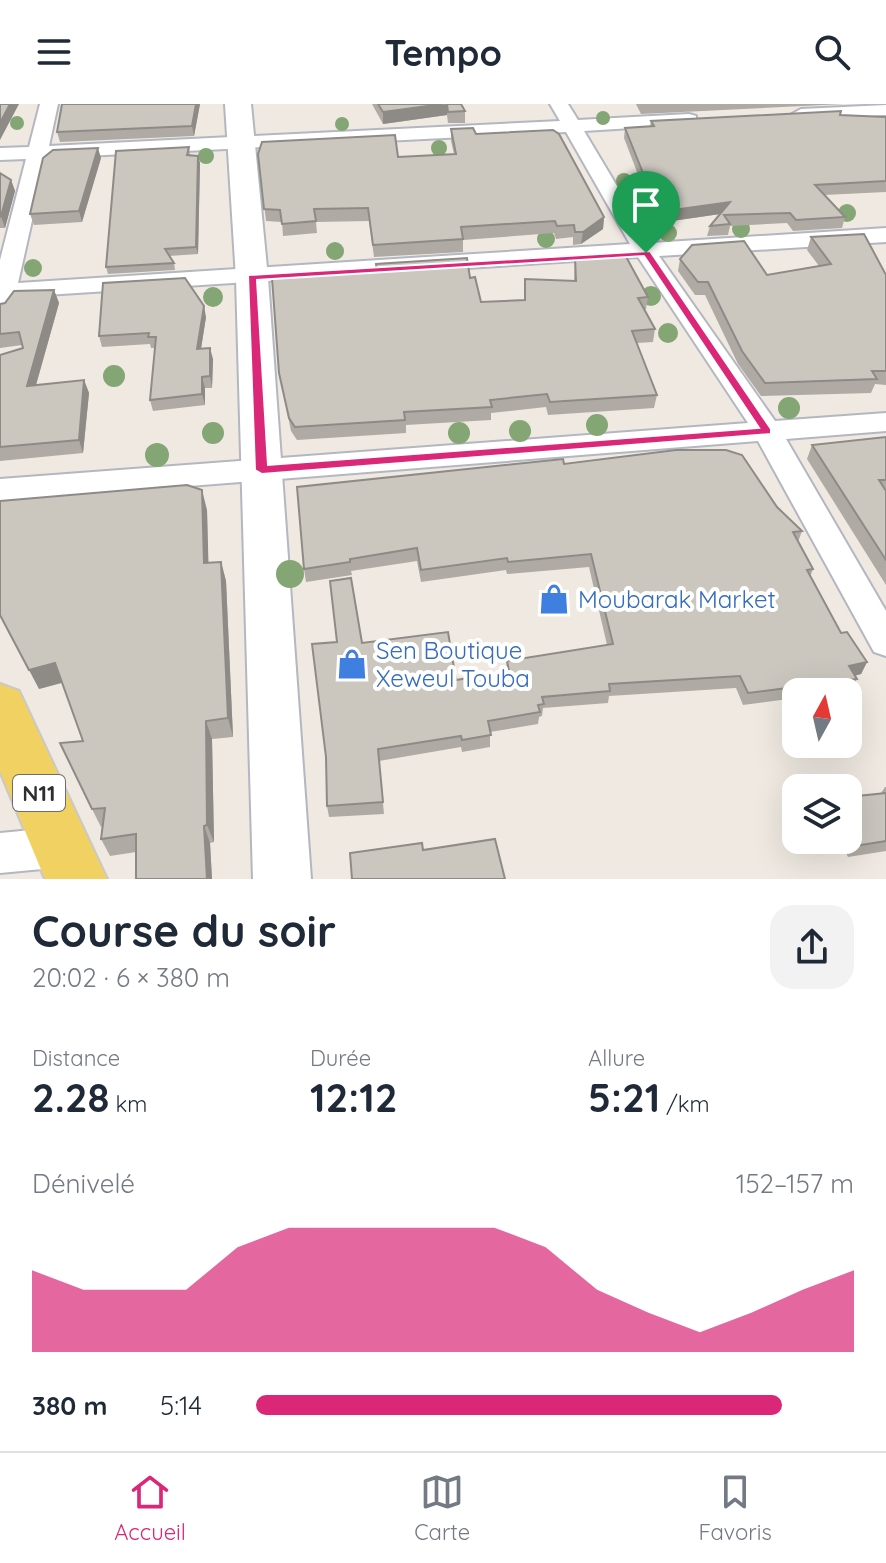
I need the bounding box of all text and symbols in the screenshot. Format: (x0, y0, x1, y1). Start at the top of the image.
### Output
icon: menu (32, 30, 76, 74)
text: Tempo (384, 30, 502, 75)
icon: search (810, 30, 854, 74)
pin (612, 171, 680, 253)
icon: arrive (624, 183, 668, 227)
shop icon: Moubarak Market (537, 582, 571, 616)
place label: Moubarak Market (578, 584, 776, 614)
place label: Sen Boutique Xeweul Touba (376, 635, 530, 693)
shop icon: Sen Boutique Xeweul Touba (335, 647, 369, 681)
north arrow (782, 678, 862, 758)
map controls (782, 678, 862, 854)
button: layers (782, 774, 862, 854)
road number: N11 (13, 775, 65, 811)
text: Course du soir (32, 903, 336, 958)
button: share (770, 905, 854, 989)
text: 20:02 · 6 × 380 m (32, 961, 230, 994)
text: Distance (32, 1044, 120, 1072)
text: Durée (310, 1044, 371, 1072)
text: Allure (588, 1044, 645, 1072)
text: 2.28 (32, 1072, 109, 1122)
text: 12:12 (310, 1072, 398, 1122)
text: 5:21 (588, 1072, 660, 1122)
text: km (109, 1090, 147, 1118)
text: /km (660, 1090, 710, 1118)
text: Dénivelé (32, 1167, 135, 1200)
text: 152–157 m (736, 1167, 854, 1200)
text: 380 m (32, 1389, 107, 1422)
text: 5:14 (160, 1389, 202, 1422)
tab: Accueil (114, 1470, 186, 1546)
tab: Carte (414, 1470, 470, 1546)
tab: Favoris (698, 1470, 772, 1546)

